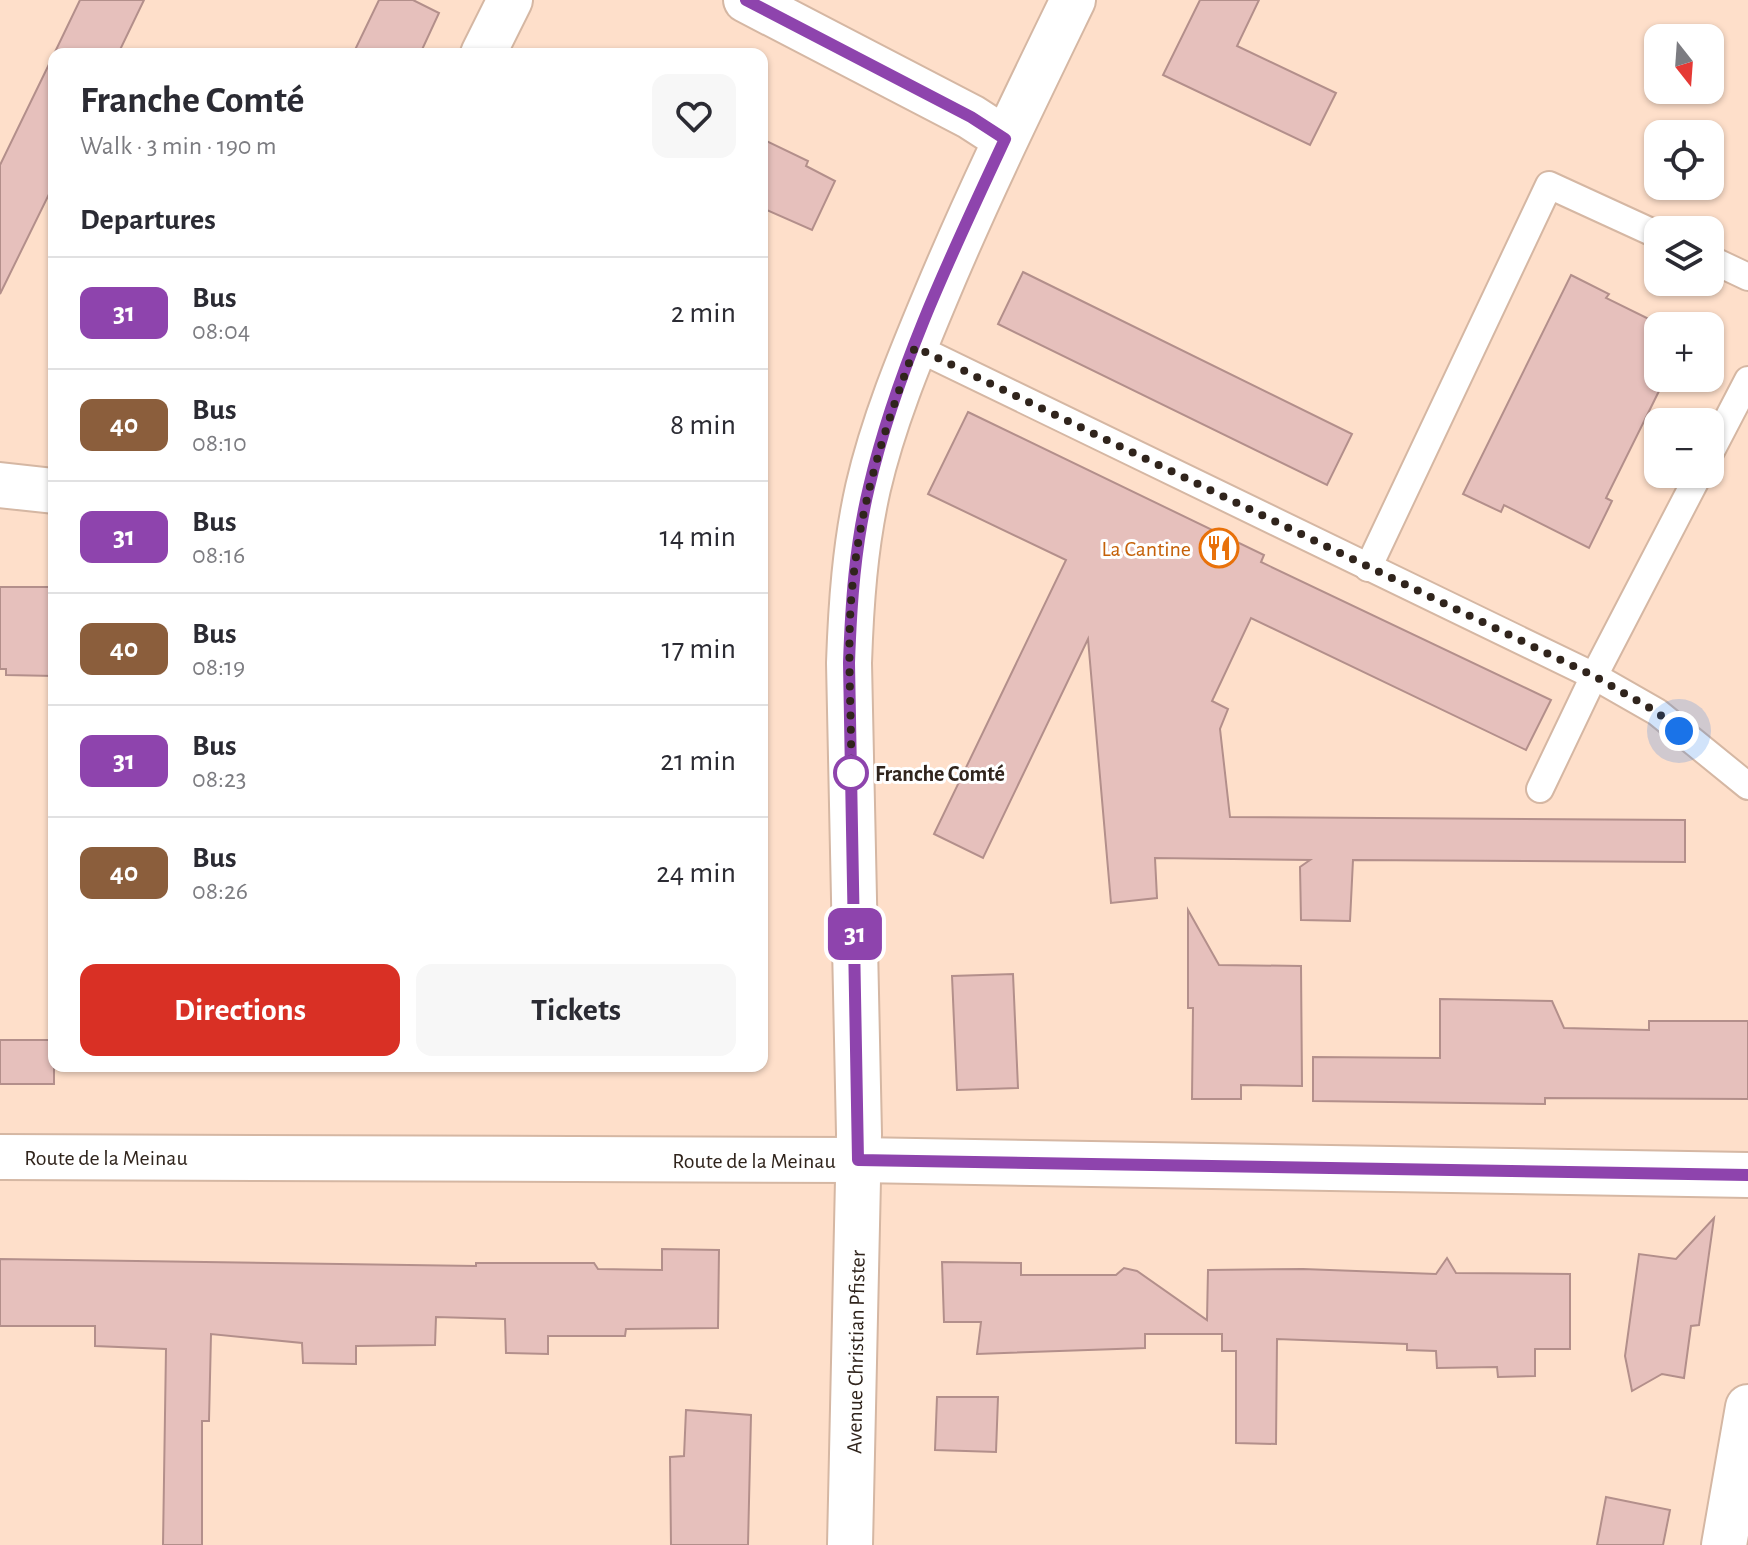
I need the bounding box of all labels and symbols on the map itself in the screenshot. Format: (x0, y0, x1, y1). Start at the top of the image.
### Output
north arrow (1644, 24, 1724, 104)
restaurant icon: La Cantine (1198, 527, 1240, 569)
place label: La Cantine (1101, 538, 1191, 560)
your location (1659, 711, 1699, 751)
marker: Franche Comté (834, 756, 868, 790)
place label: Franche Comté (875, 763, 1005, 785)
line badge: 31 (819, 908, 891, 960)
street label: Route de la Meinau (24, 1147, 188, 1169)
street label: Route de la Meinau (672, 1150, 836, 1172)
street label: Avenue Christian Pfister (843, 1250, 869, 1454)

